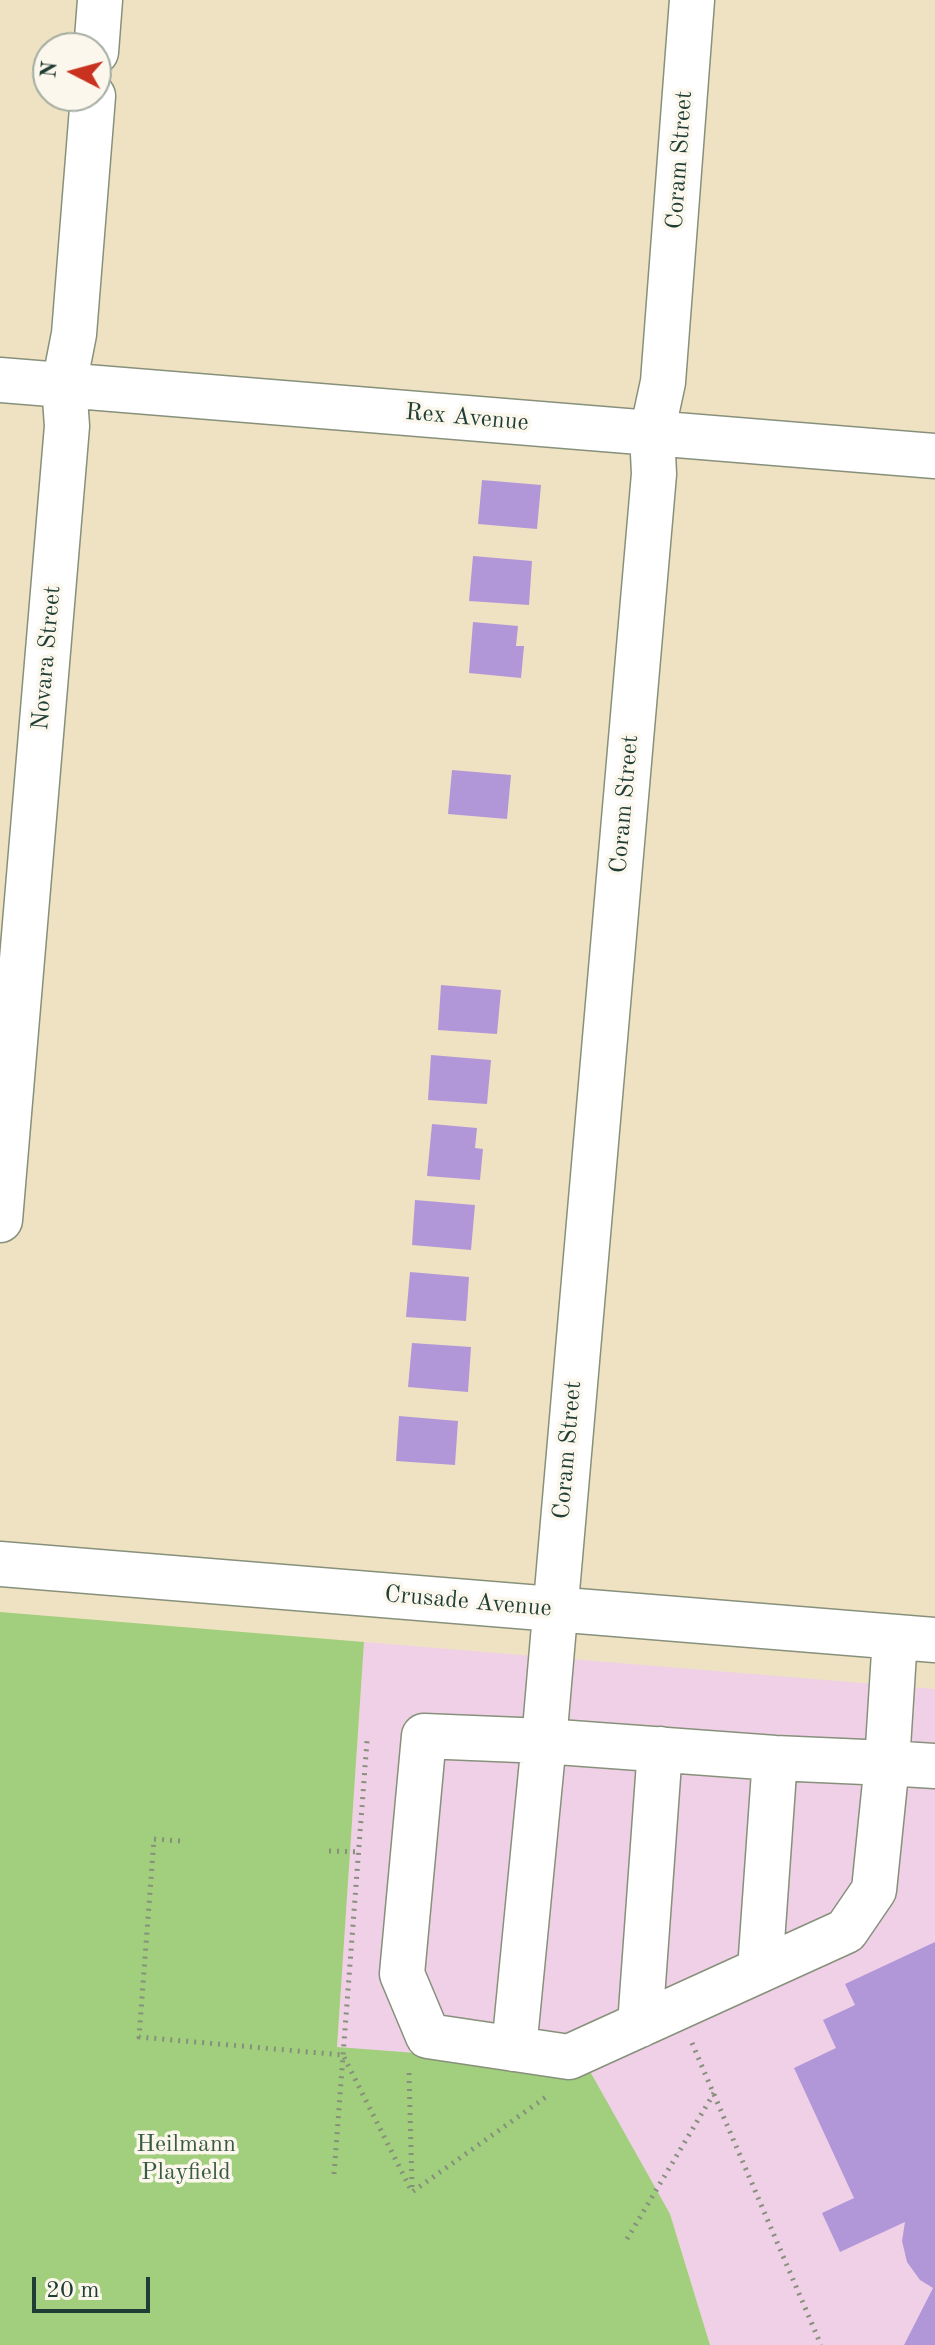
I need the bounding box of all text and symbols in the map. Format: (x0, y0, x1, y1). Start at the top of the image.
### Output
north arrow (32, 32, 112, 112)
text: N (38, 60, 62, 79)
street label: Coram Street (661, 90, 699, 230)
street label: Rex Avenue (404, 398, 530, 438)
street label: Novara Street (26, 584, 68, 732)
street label: Coram Street (605, 733, 645, 875)
street label: Coram Street (548, 1379, 588, 1521)
street label: Crusade Avenue (383, 1580, 553, 1624)
park label: Heilmann Playfield (136, 2131, 236, 2187)
scale bar (36, 2261, 154, 2311)
text: 20 m (46, 2279, 100, 2303)

